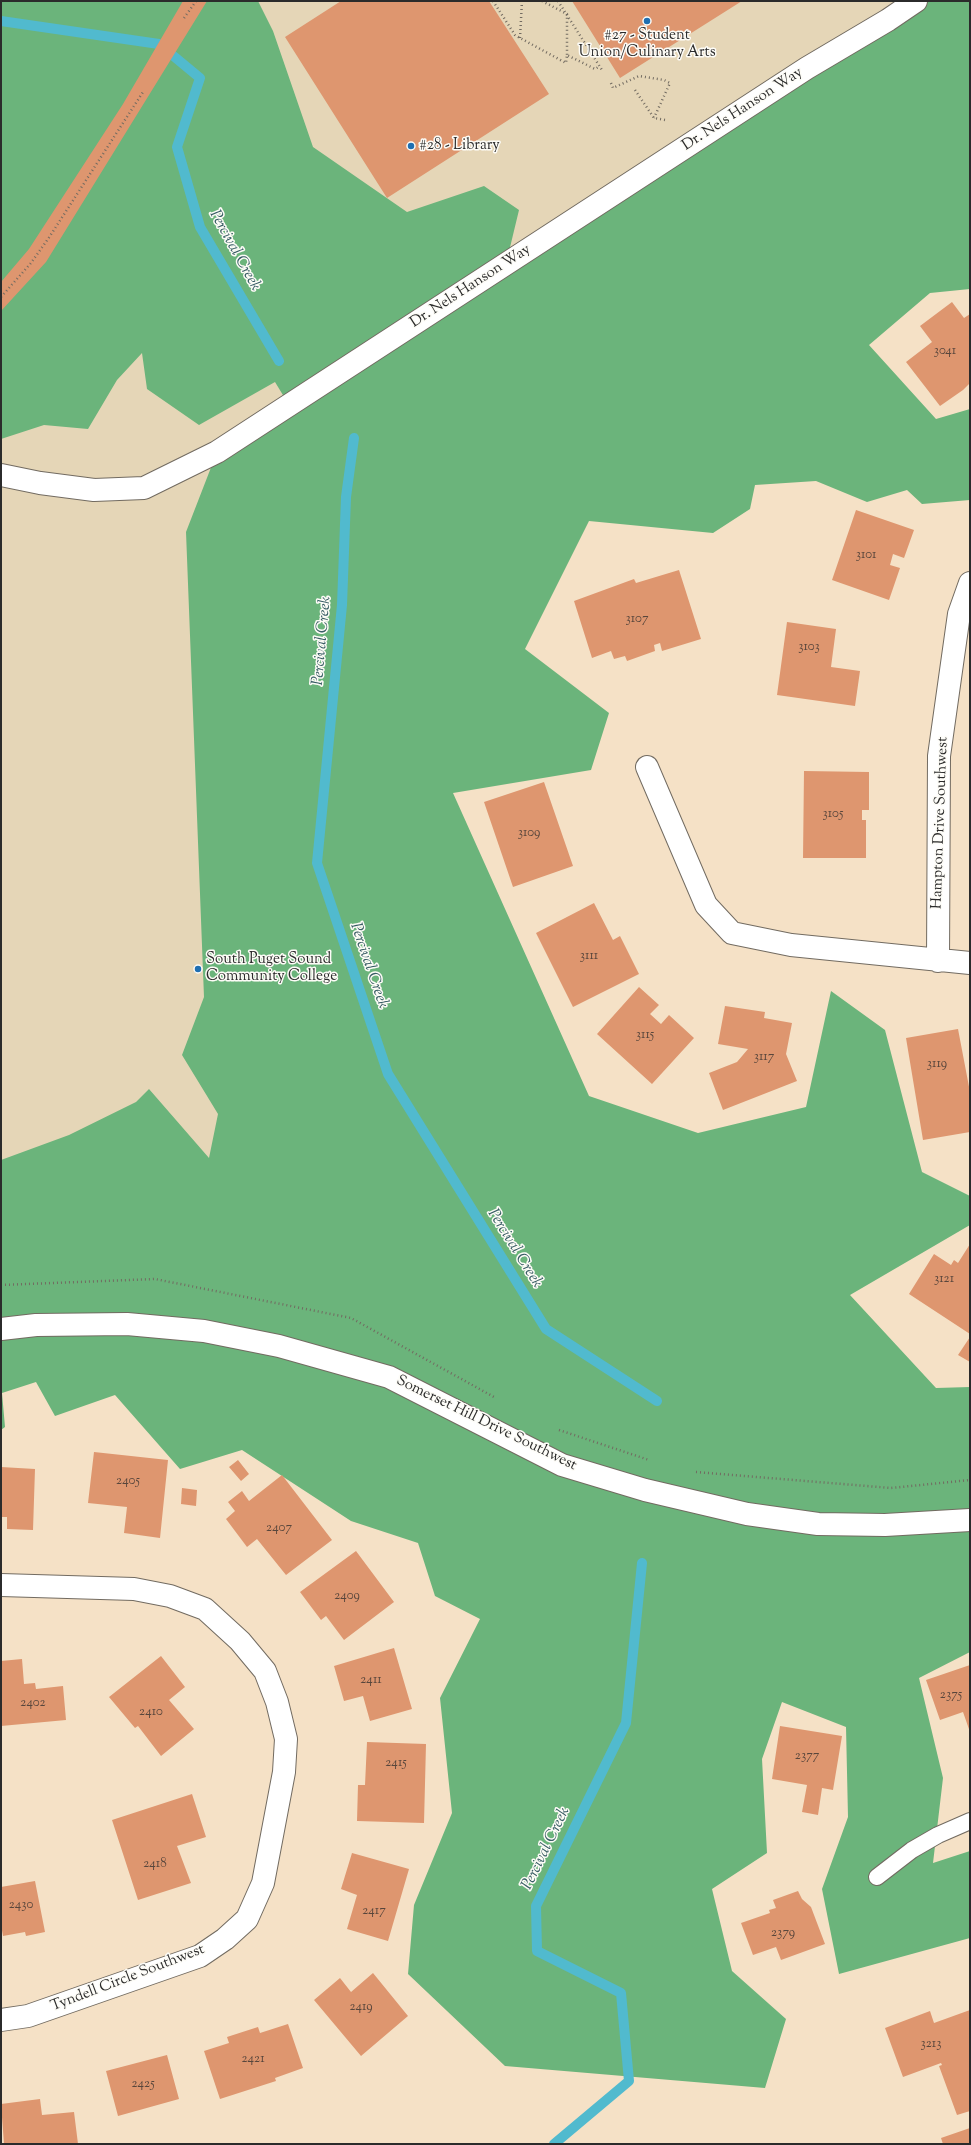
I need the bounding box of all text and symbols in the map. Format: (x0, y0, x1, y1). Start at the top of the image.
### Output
marker: #27 - Student Union/Culinary Arts (642, 16, 652, 26)
place label: #27 - Student Union/Culinary Arts (578, 27, 716, 62)
street label: Dr. Nels Hanson Way (679, 64, 807, 156)
place label: #28 - Library (419, 137, 500, 155)
marker: #28 - Library (406, 141, 416, 151)
water label: Percival Creek (204, 207, 264, 295)
street label: Dr. Nels Hanson Way (407, 241, 535, 333)
house number: 3041 (934, 344, 956, 360)
house number: 3101 (856, 548, 876, 564)
water label: Percival Creek (310, 596, 336, 686)
house number: 3107 (626, 612, 648, 628)
house number: 3103 (798, 640, 820, 656)
street label: Hampton Drive Southwest (929, 737, 953, 909)
house number: 3105 (823, 807, 843, 823)
house number: 3109 (518, 826, 540, 842)
water label: Percival Creek (344, 921, 392, 1011)
house number: 3111 (580, 949, 598, 965)
place label: South Puget Sound Community College (206, 951, 337, 986)
marker: South Puget Sound Community College (193, 964, 203, 974)
house number: 3115 (636, 1028, 654, 1044)
house number: 3117 (754, 1050, 774, 1066)
house number: 3119 (927, 1057, 947, 1073)
water label: Percival Creek (482, 1206, 546, 1292)
house number: 3121 (934, 1272, 954, 1288)
street label: Somerset Hill Drive Southwest (393, 1372, 579, 1476)
house number: 2405 (116, 1474, 140, 1490)
house number: 2407 (266, 1521, 292, 1537)
house number: 2409 (334, 1589, 360, 1605)
house number: 2411 (360, 1673, 382, 1689)
house number: 2375 (940, 1688, 962, 1704)
house number: 2402 (20, 1696, 46, 1712)
house number: 2410 (139, 1705, 163, 1721)
house number: 2377 (795, 1749, 819, 1765)
house number: 2415 (385, 1756, 407, 1772)
water label: Percival Creek (519, 1805, 575, 1893)
house number: 2418 (143, 1857, 167, 1873)
house number: 2430 (9, 1898, 33, 1914)
house number: 2417 (362, 1904, 386, 1920)
house number: 2379 (771, 1926, 795, 1942)
street label: Tyndell Circle Southwest (49, 1941, 207, 2017)
house number: 2419 (349, 2000, 373, 2016)
house number: 3213 (920, 2037, 942, 2053)
house number: 2421 (241, 2052, 265, 2068)
house number: 2425 (131, 2077, 155, 2093)

